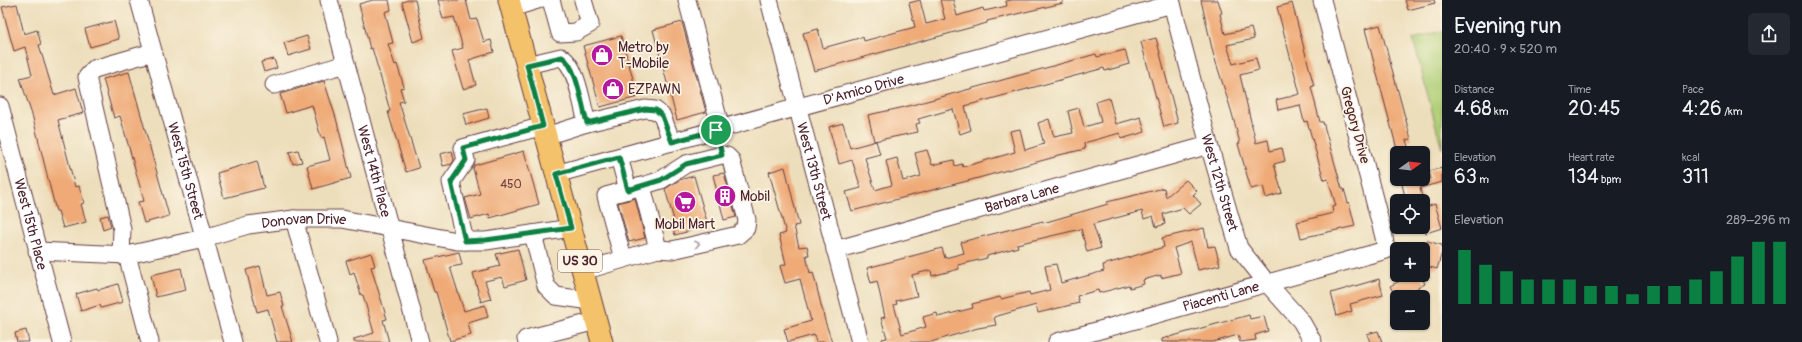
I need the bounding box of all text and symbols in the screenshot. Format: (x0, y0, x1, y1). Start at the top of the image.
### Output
text: Evening run (1454, 12, 1562, 40)
button: share (1748, 13, 1790, 55)
place label: Metro by T-Mobile (618, 39, 669, 72)
text: 20:40 · 9 × 520 m (1454, 41, 1557, 57)
shop icon: Metro by T-Mobile (589, 42, 615, 68)
street label: D'Amico Drive (821, 70, 906, 108)
shop icon: EZPAWN (600, 76, 626, 102)
place label: EZPAWN (628, 81, 681, 98)
text: Distance (1454, 83, 1494, 96)
text: Time (1568, 83, 1591, 96)
text: Pace (1682, 83, 1704, 96)
street label: Gregory Drive (1337, 84, 1374, 166)
text: 4.68 (1454, 96, 1492, 121)
text: 20:45 (1568, 96, 1621, 121)
text: 4:26 (1682, 96, 1722, 121)
text: km (1492, 105, 1508, 118)
text: /km (1722, 105, 1742, 118)
pin (699, 113, 733, 147)
icon: arrive (705, 119, 727, 141)
street label: West 15th Street (164, 120, 207, 222)
street label: West 13th Street (793, 120, 836, 222)
street label: West 14th Place (354, 123, 395, 219)
street label: West 12th Street (1198, 132, 1242, 233)
north arrow (1390, 146, 1430, 186)
map controls (1390, 146, 1430, 330)
text: Elevation (1454, 151, 1496, 164)
text: Heart rate (1568, 151, 1614, 164)
text: kcal (1682, 151, 1700, 164)
text: 63 (1454, 164, 1477, 189)
text: 134 (1568, 164, 1599, 189)
text: 311 (1682, 164, 1709, 189)
text: m (1477, 173, 1489, 186)
text: bpm (1599, 173, 1621, 186)
street label: West 15th Place (11, 176, 51, 272)
house number: 450 (500, 177, 522, 192)
street label: Barbara Lane (983, 179, 1061, 216)
building icon: Mobil (712, 183, 738, 209)
place label: Mobil (740, 188, 770, 205)
supermarket icon: Mobil Mart (672, 189, 698, 215)
button: locate (1390, 194, 1430, 234)
street label: Donovan Drive (260, 210, 348, 232)
text: Elevation (1454, 212, 1504, 228)
text: 289–296 m (1726, 212, 1790, 228)
place label: Mobil Mart (655, 216, 716, 233)
one-way arrow (693, 241, 700, 249)
button: + (1390, 242, 1430, 282)
road number: US 30 (558, 250, 602, 272)
street label: Piacenti Lane (1181, 277, 1261, 315)
button: − (1390, 290, 1430, 330)

